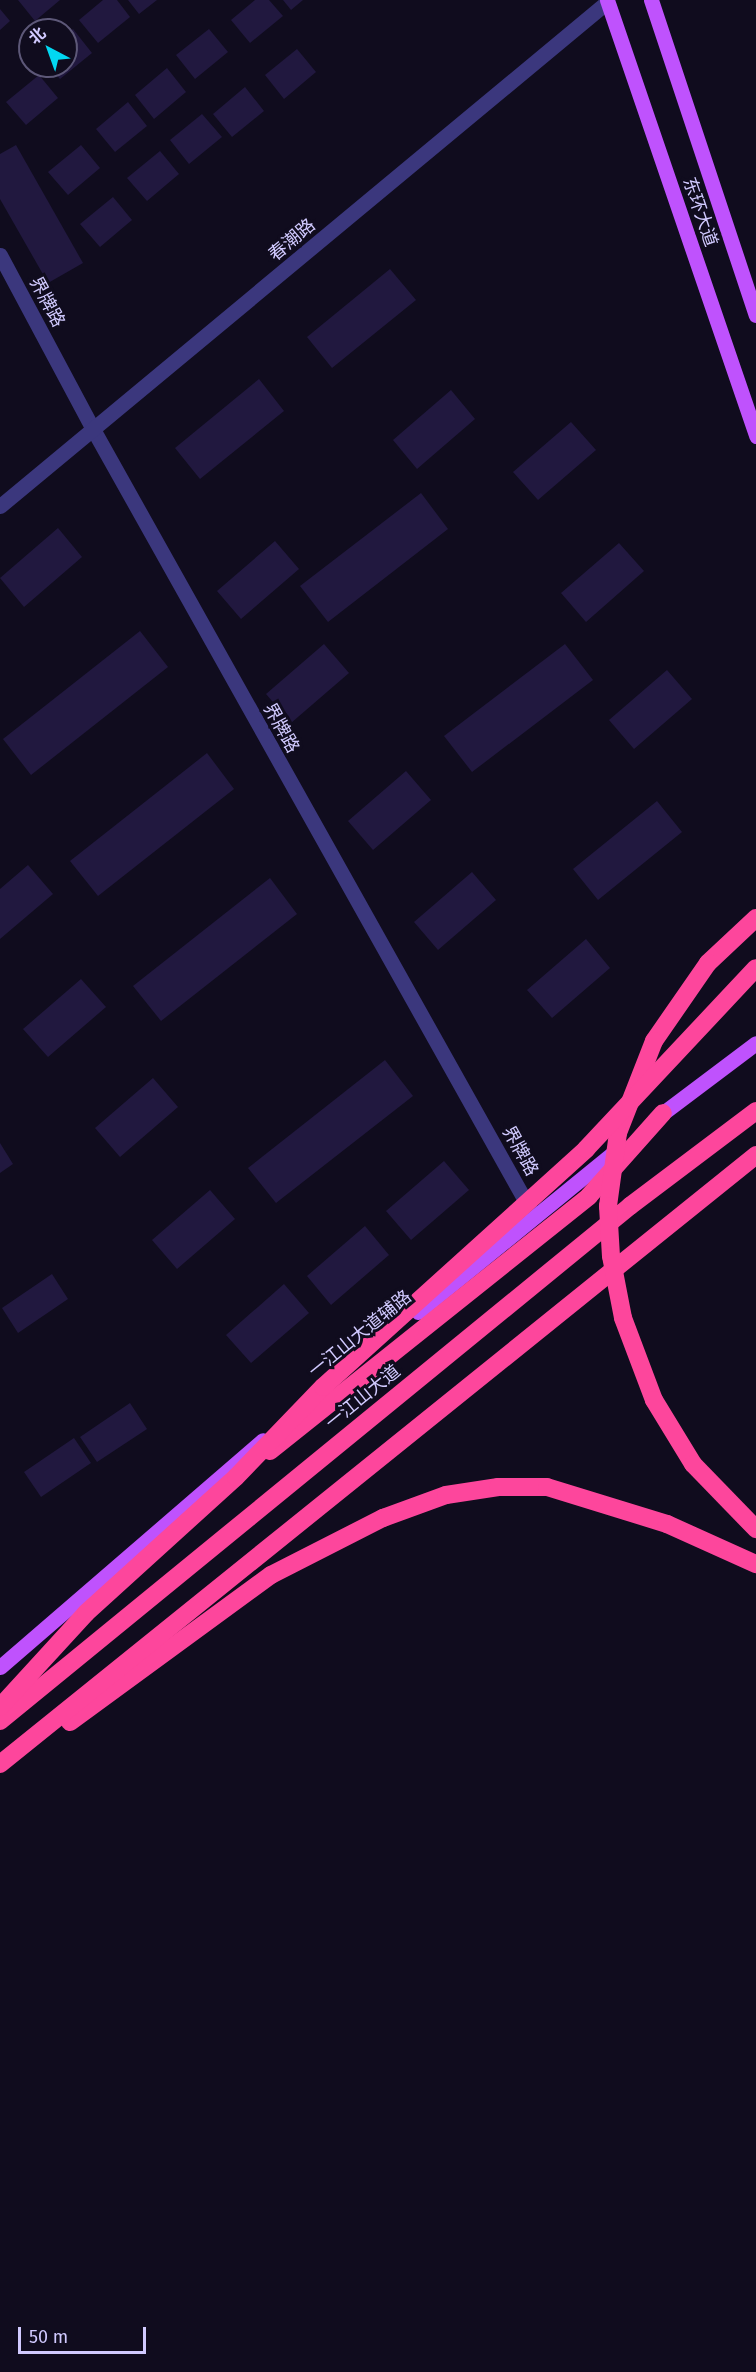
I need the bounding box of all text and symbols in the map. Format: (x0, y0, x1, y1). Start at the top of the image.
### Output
north arrow (18, 18, 78, 78)
text: 北 (25, 23, 49, 48)
street label: 东环大道 (678, 174, 722, 250)
street label: 春潮路 (264, 214, 320, 266)
street label: 界牌路 (25, 273, 69, 331)
street label: 界牌路 (258, 699, 304, 757)
street label: 界牌路 (497, 1122, 543, 1180)
street label: 一江山大道辅路 (304, 1286, 416, 1382)
street label: 一江山大道 (321, 1360, 405, 1434)
scale bar (21, 2315, 148, 2353)
text: 50 m (29, 2326, 68, 2348)

